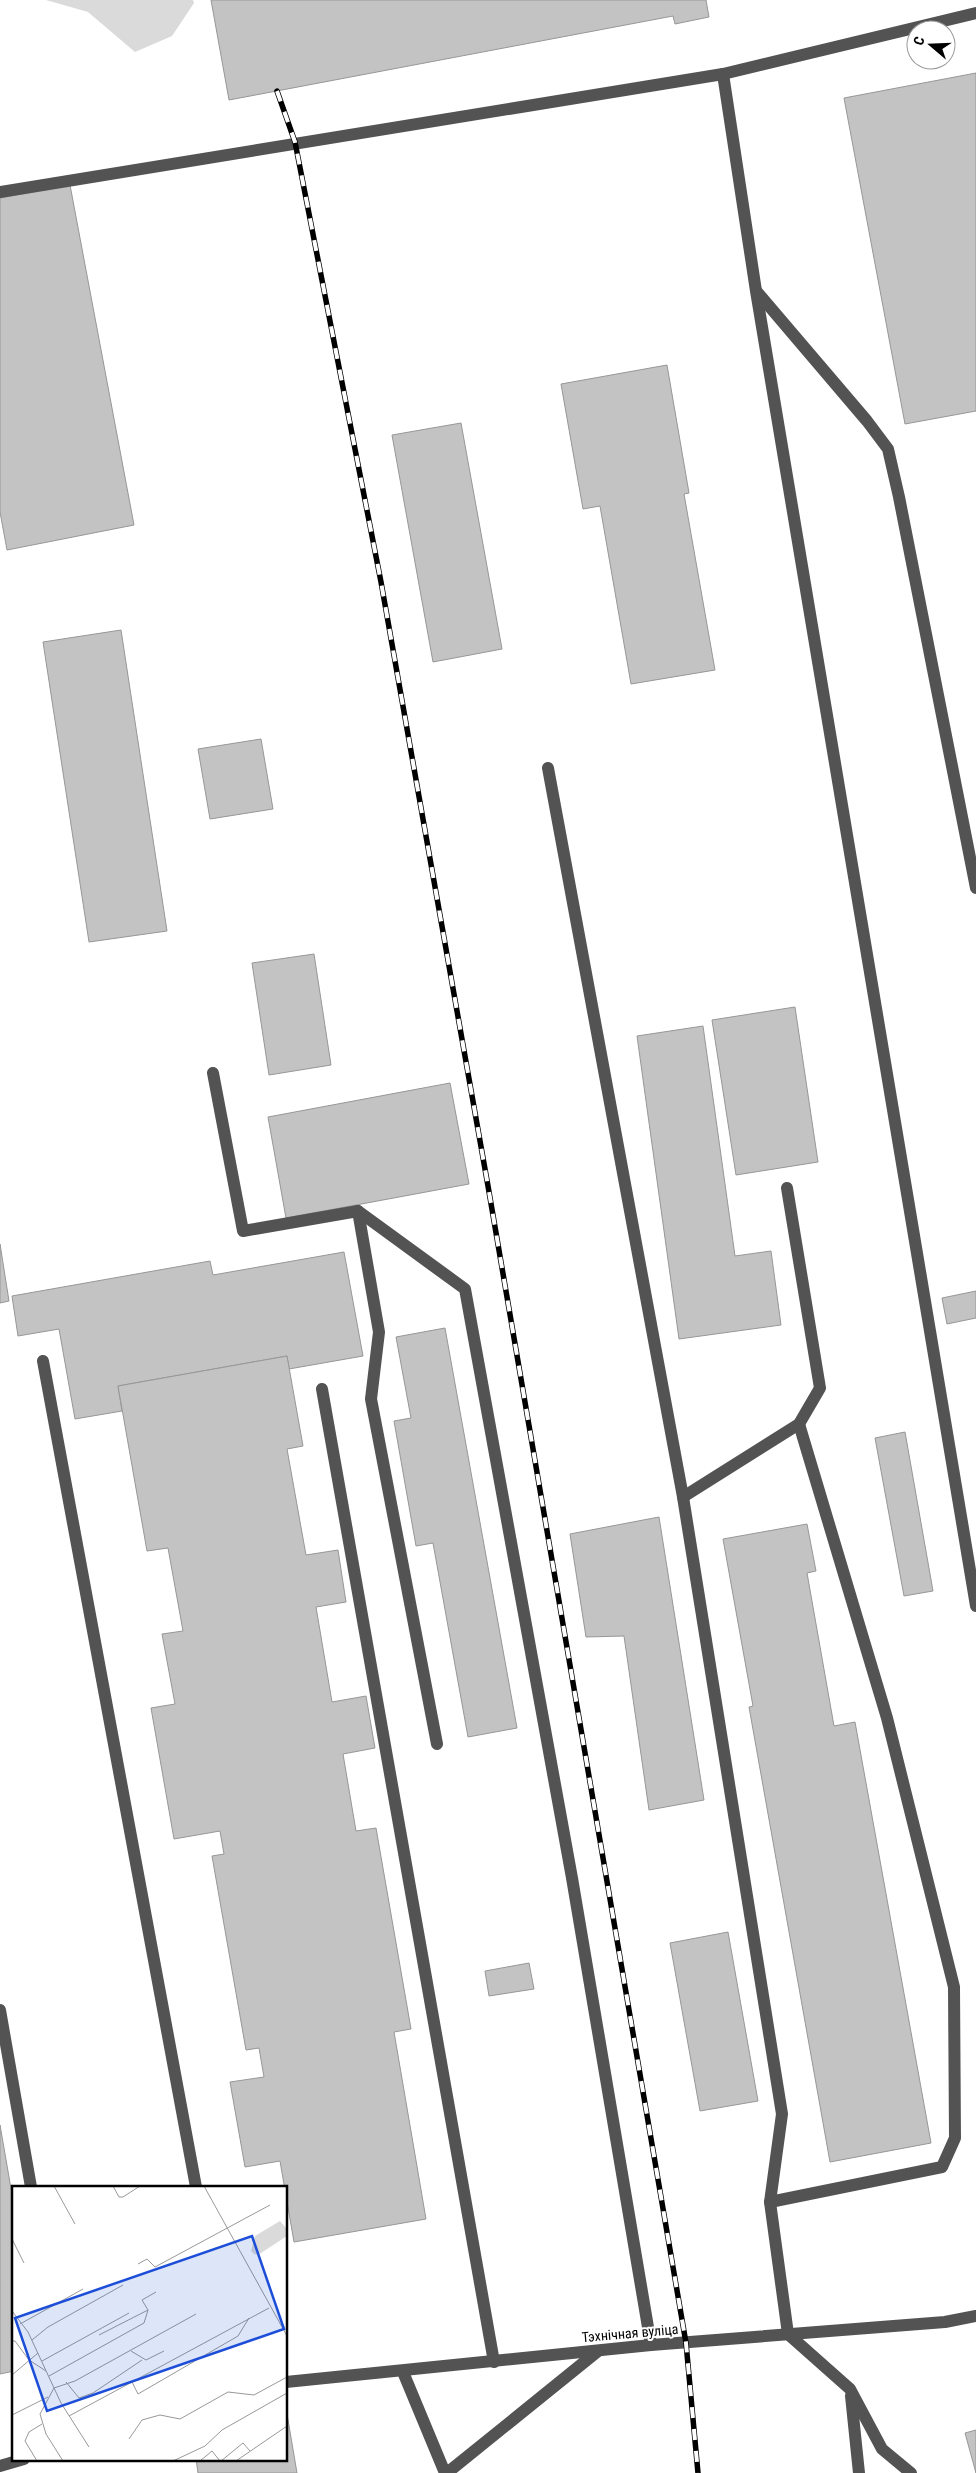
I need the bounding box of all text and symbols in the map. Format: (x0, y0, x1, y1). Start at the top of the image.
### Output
north arrow (906, 20, 956, 70)
text: С (910, 34, 928, 47)
inset map (12, 2186, 288, 2460)
street label: Тэхнічная вуліца (581, 2321, 679, 2345)

